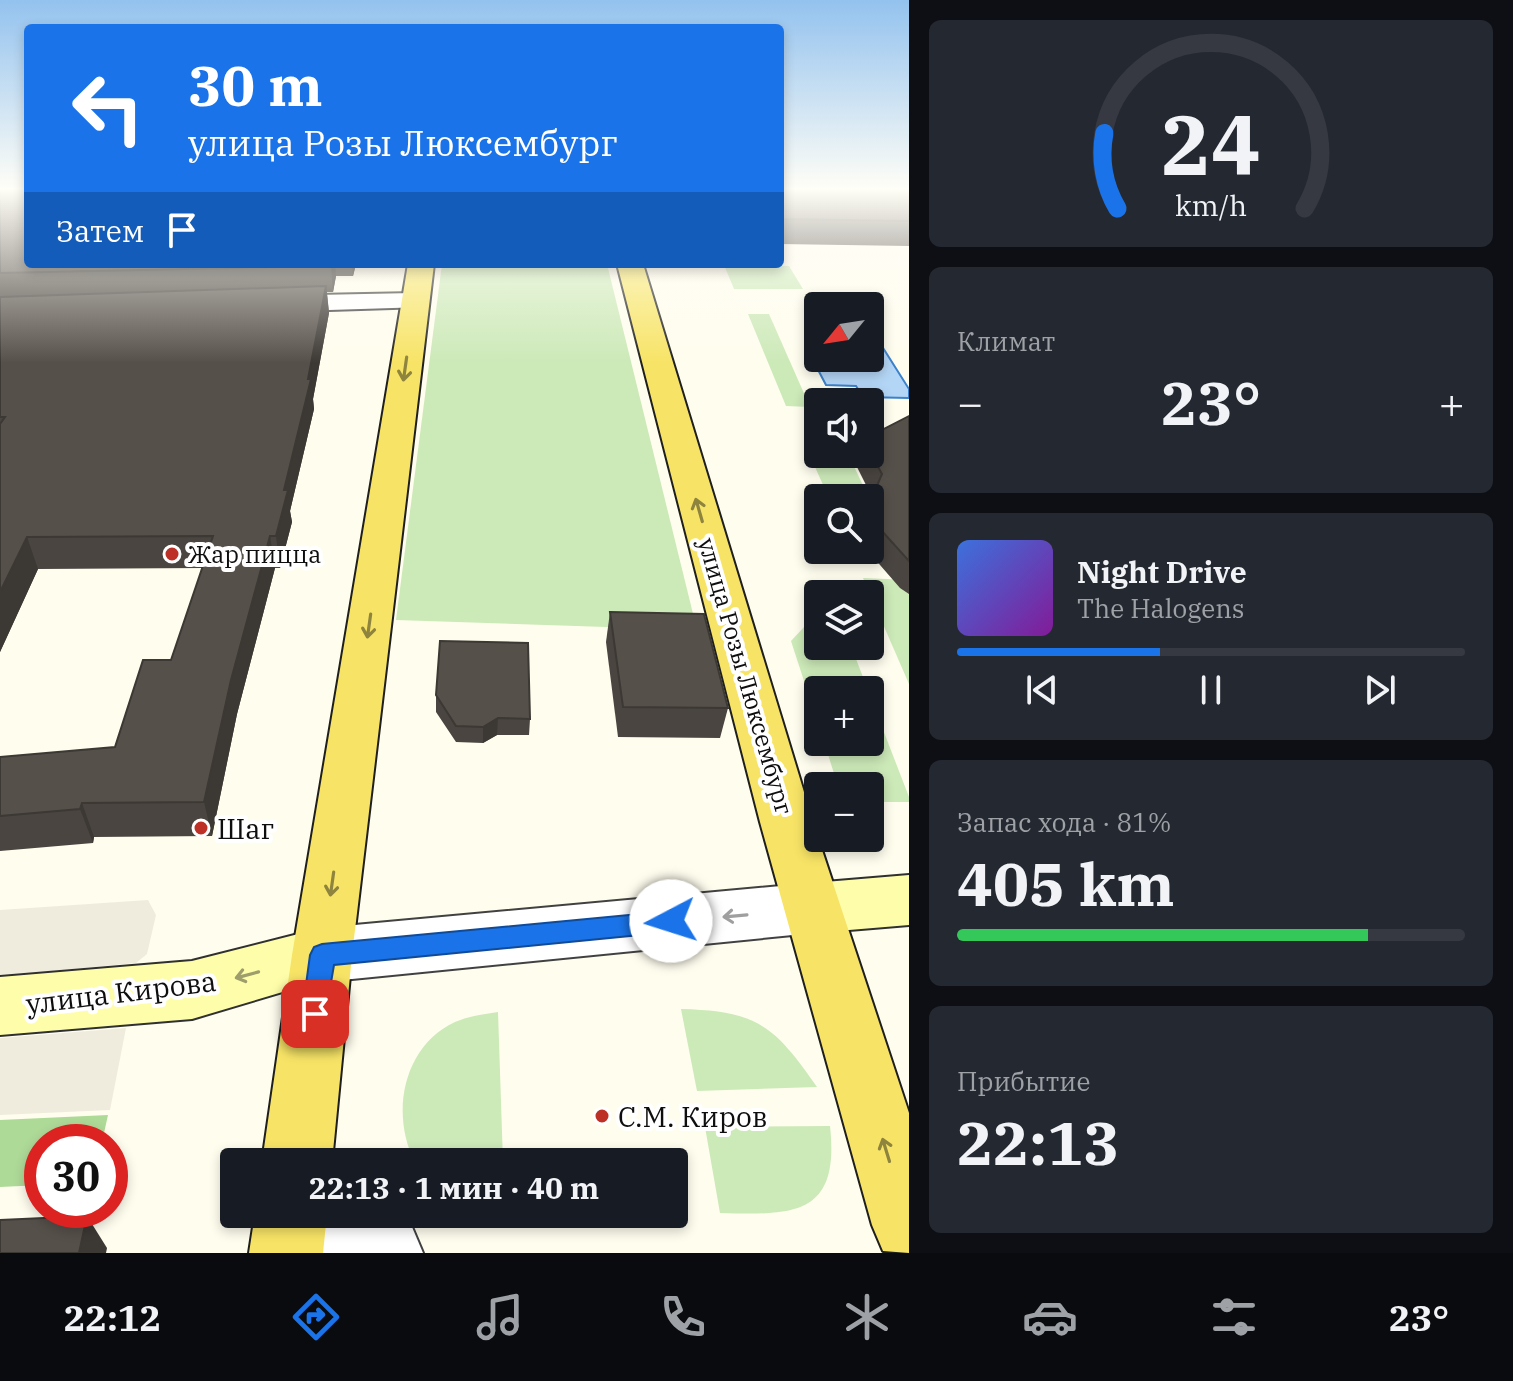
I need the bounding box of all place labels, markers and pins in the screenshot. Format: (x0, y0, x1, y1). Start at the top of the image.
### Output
place label: Жар пицца (188, 538, 321, 570)
marker: Жар пицца (163, 545, 181, 563)
place label: Шаг (217, 810, 274, 847)
marker: Шаг (192, 819, 210, 837)
pin (281, 980, 349, 1048)
place label: С.М. Киров (618, 1098, 768, 1135)
marker: С.М. Киров (593, 1107, 611, 1125)

